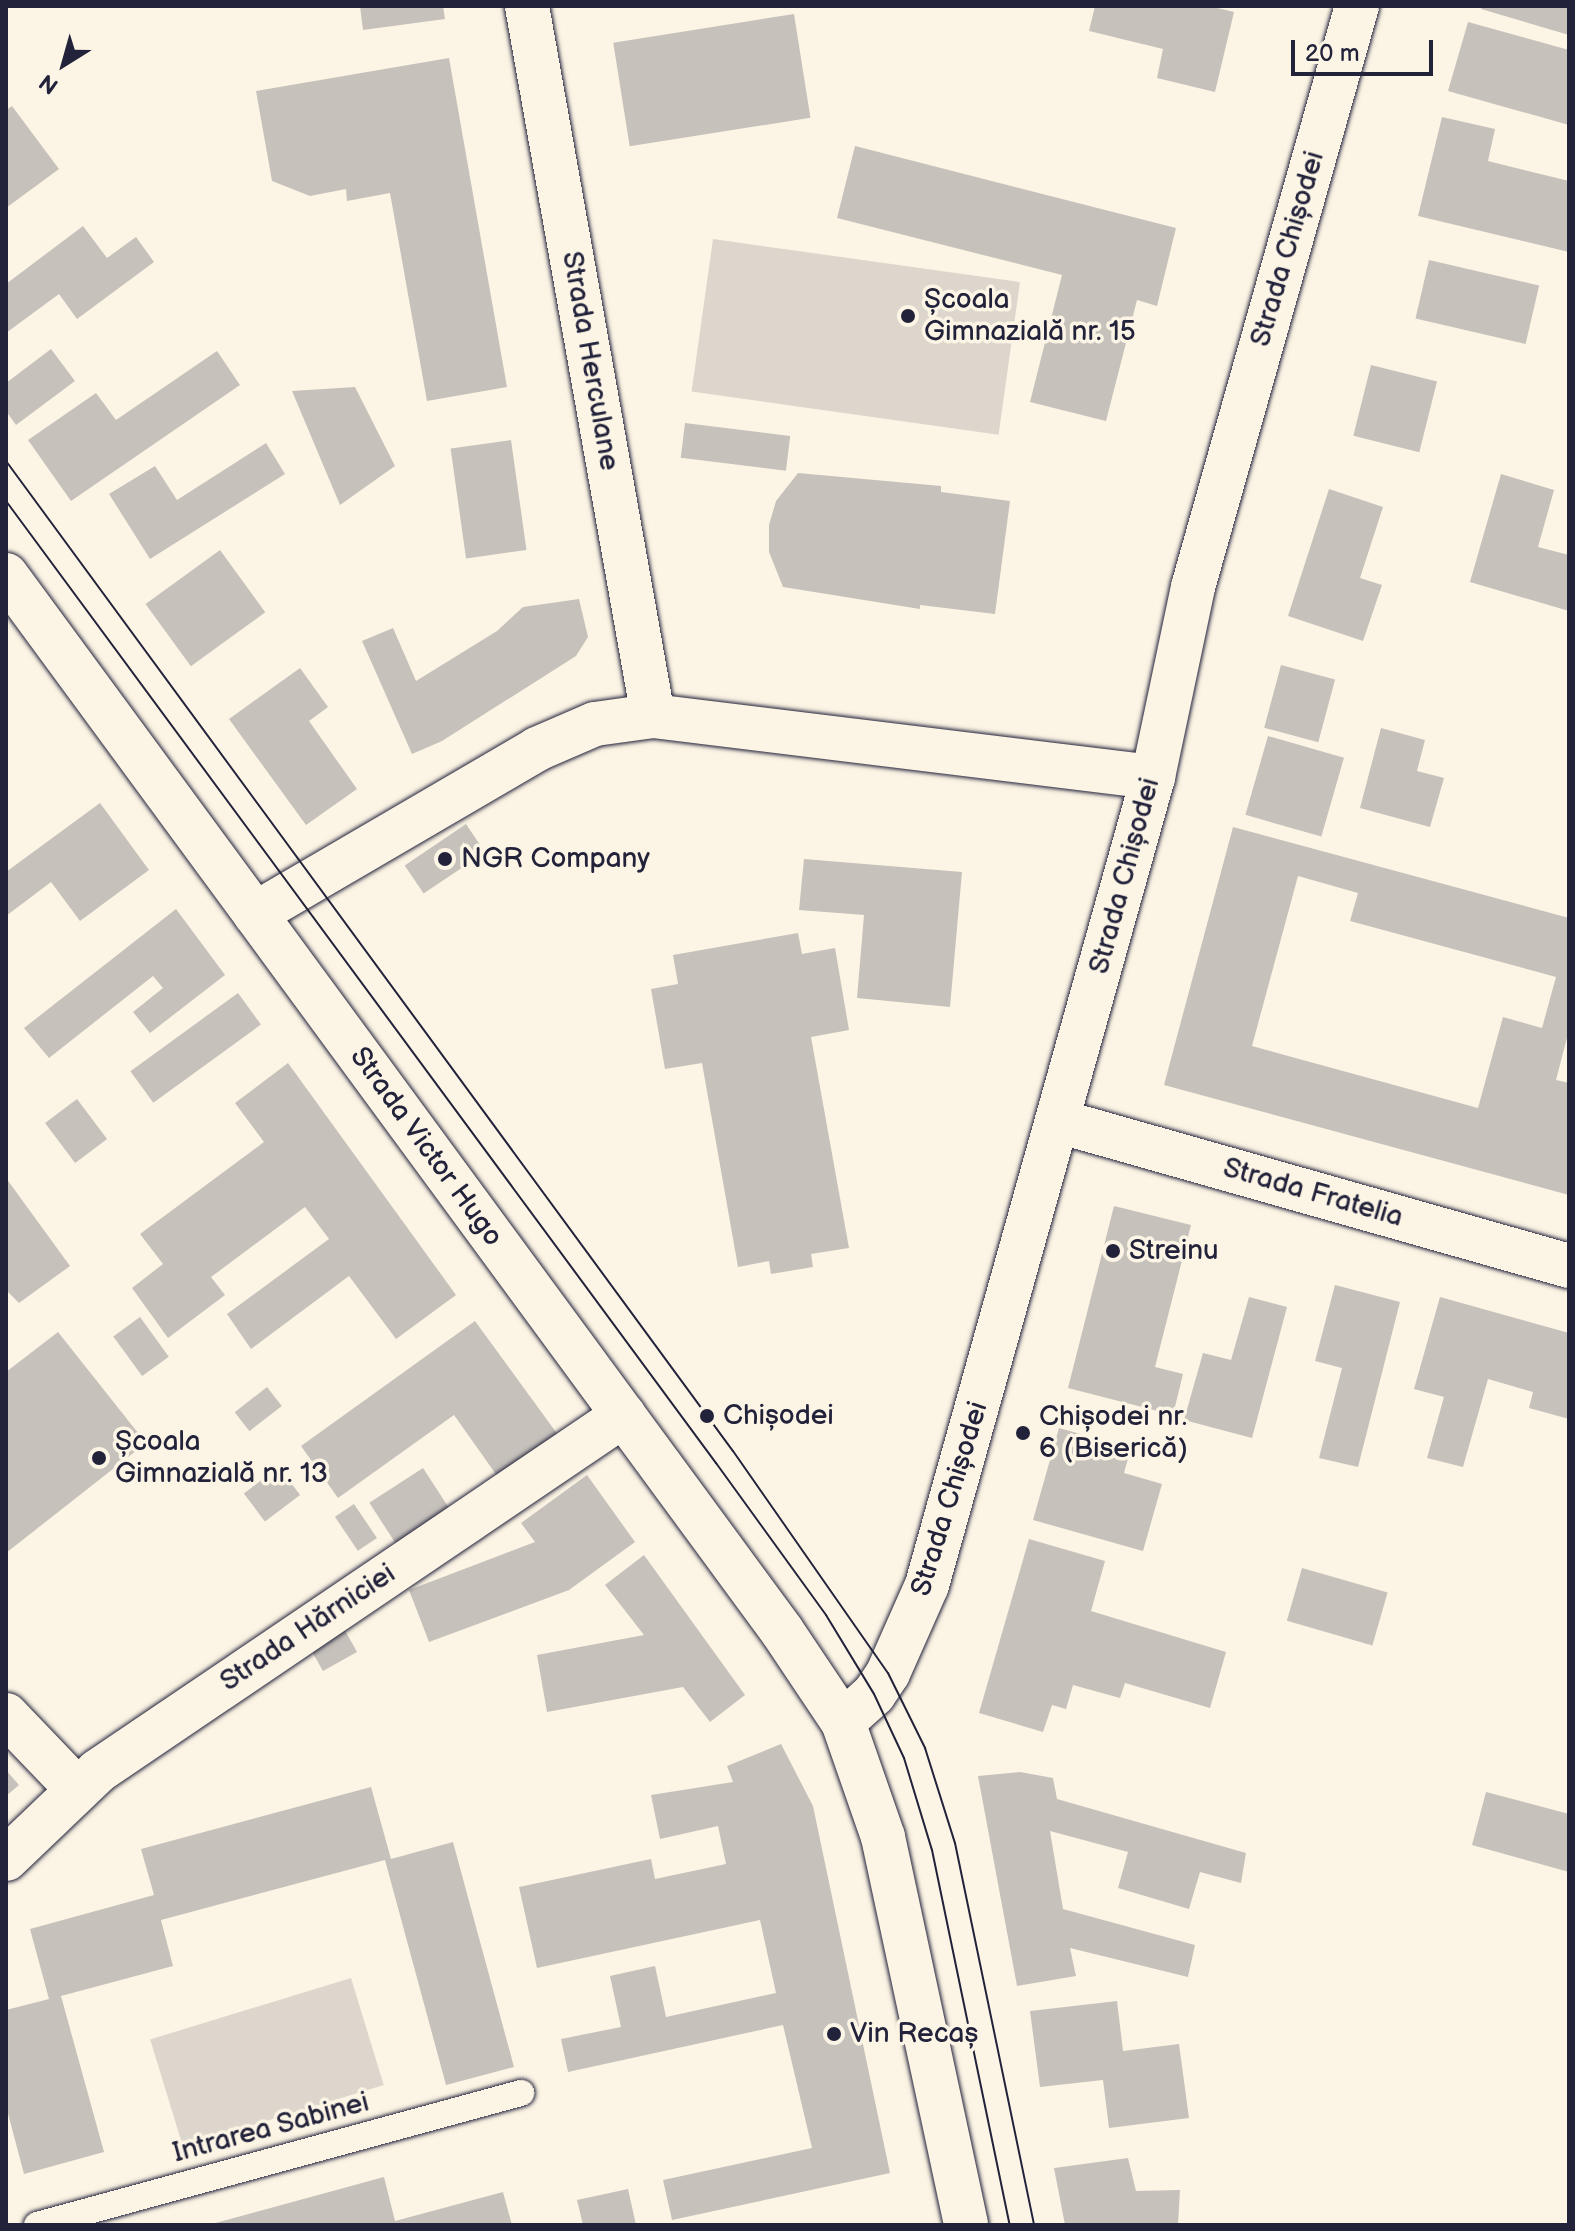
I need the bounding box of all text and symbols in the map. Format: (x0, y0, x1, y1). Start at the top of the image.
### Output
north arrow (24, 24, 104, 104)
scale bar (1295, 24, 1437, 74)
text: 20 m (1305, 39, 1360, 68)
text: N (35, 68, 64, 99)
street label: Strada Chișodei (1244, 148, 1332, 350)
street label: Strada Herculane (554, 249, 626, 473)
place label: Școala Gimnazială nr. 15 (924, 283, 1136, 349)
marker: Școala Gimnazială nr. 15 (899, 307, 917, 325)
street label: Strada Chișodei (1083, 774, 1167, 978)
place label: NGR Company (461, 842, 650, 876)
marker: NGR Company (436, 850, 454, 868)
street label: Strada Victor Hugo (342, 1041, 510, 1253)
street label: Strada Fratelia (1219, 1151, 1407, 1235)
place label: Streinu (1129, 1234, 1218, 1268)
marker: Streinu (1104, 1242, 1122, 1260)
street label: Strada Chișodei (905, 1398, 995, 1600)
place label: Chișodei (723, 1399, 834, 1433)
place label: Chișodei nr. 6 (Biserică) (1039, 1400, 1188, 1466)
marker: Chișodei (698, 1407, 716, 1425)
marker: Chișodei nr. 6 (Biserică) (1014, 1424, 1032, 1442)
place label: Școala Gimnazială nr. 13 (115, 1425, 328, 1491)
marker: Școala Gimnazială nr. 13 (90, 1449, 108, 1467)
street label: Strada Hărniciei (214, 1557, 402, 1699)
place label: Vin Recaș (850, 2017, 978, 2051)
marker: Vin Recaș (825, 2025, 843, 2043)
street label: Intrarea Sabinei (169, 2086, 373, 2170)

